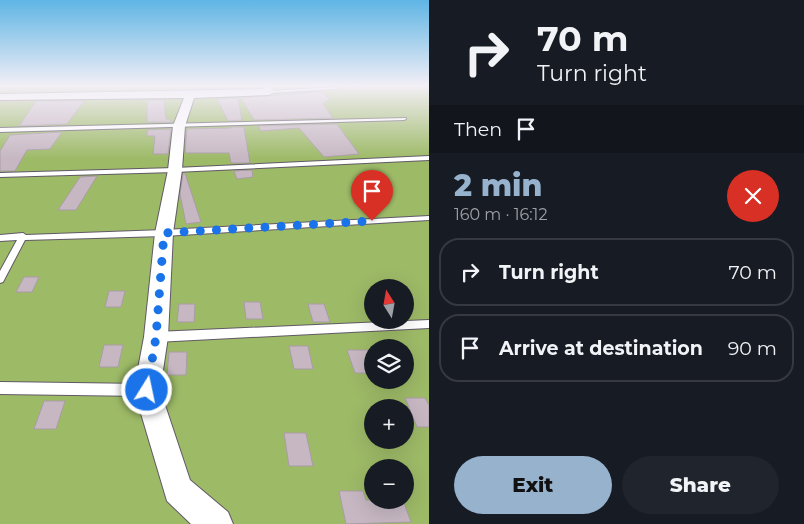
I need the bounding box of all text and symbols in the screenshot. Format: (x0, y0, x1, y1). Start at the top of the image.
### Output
text: 70 m (537, 17, 628, 60)
icon: right (454, 20, 519, 85)
text: Turn right (537, 60, 647, 87)
icon: arrive (512, 115, 540, 143)
text: Then (454, 118, 502, 141)
text: 2 min (454, 167, 542, 204)
pin (351, 170, 393, 221)
button: close (727, 170, 779, 222)
icon: arrive (358, 177, 386, 205)
text: 160 m · 16:12 (454, 205, 547, 224)
icon: right (456, 258, 484, 286)
text: Turn right (499, 261, 599, 284)
text: 70 m (728, 261, 777, 284)
north arrow (364, 279, 414, 329)
map controls (364, 279, 414, 509)
icon: arrive (456, 334, 484, 362)
text: Arrive at destination (499, 337, 703, 360)
text: 90 m (728, 337, 777, 360)
button: layers (364, 339, 414, 389)
position arrow (120, 363, 172, 415)
button: + (364, 399, 414, 449)
button: Exit (454, 456, 612, 514)
button: Share (622, 456, 779, 514)
button: − (364, 459, 414, 509)

